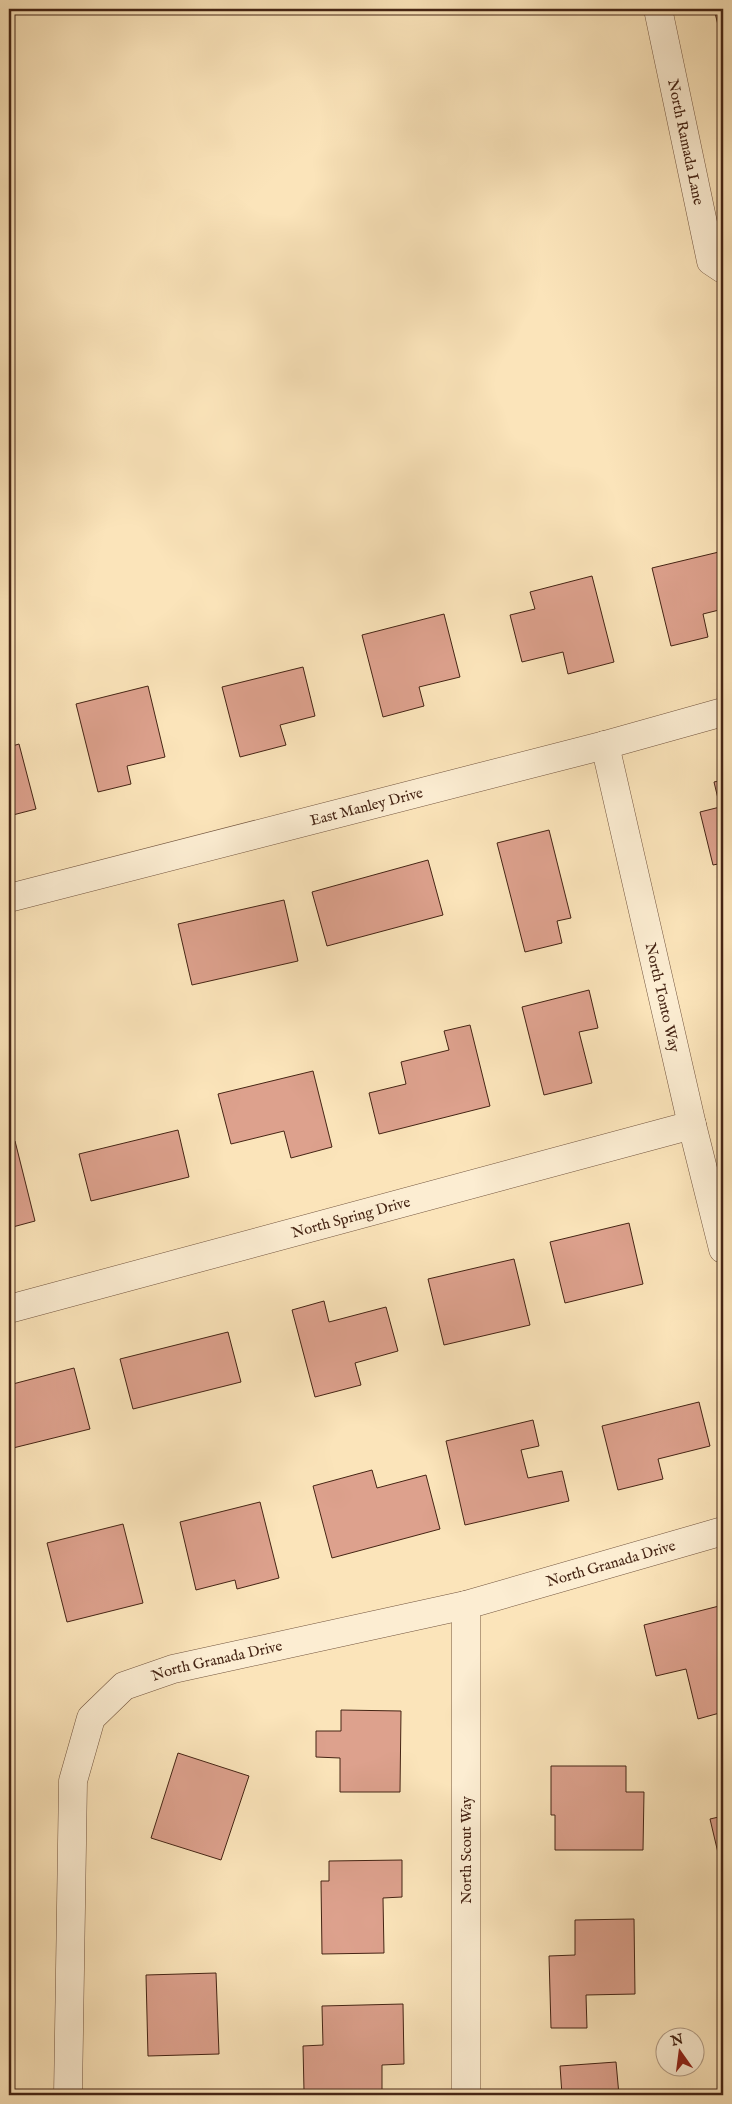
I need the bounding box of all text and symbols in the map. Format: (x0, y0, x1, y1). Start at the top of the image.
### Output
street label: North Ramada Lane (663, 77, 708, 207)
street label: East Manley Drive (308, 783, 425, 830)
street label: North Tonto Way (641, 941, 684, 1055)
street label: North Spring Drive (289, 1192, 413, 1242)
street label: North Granada Drive (544, 1536, 678, 1591)
street label: North Granada Drive (149, 1636, 284, 1686)
street label: North Scout Way (457, 1795, 476, 1904)
north arrow (654, 2026, 704, 2076)
text: N (668, 2030, 685, 2051)

